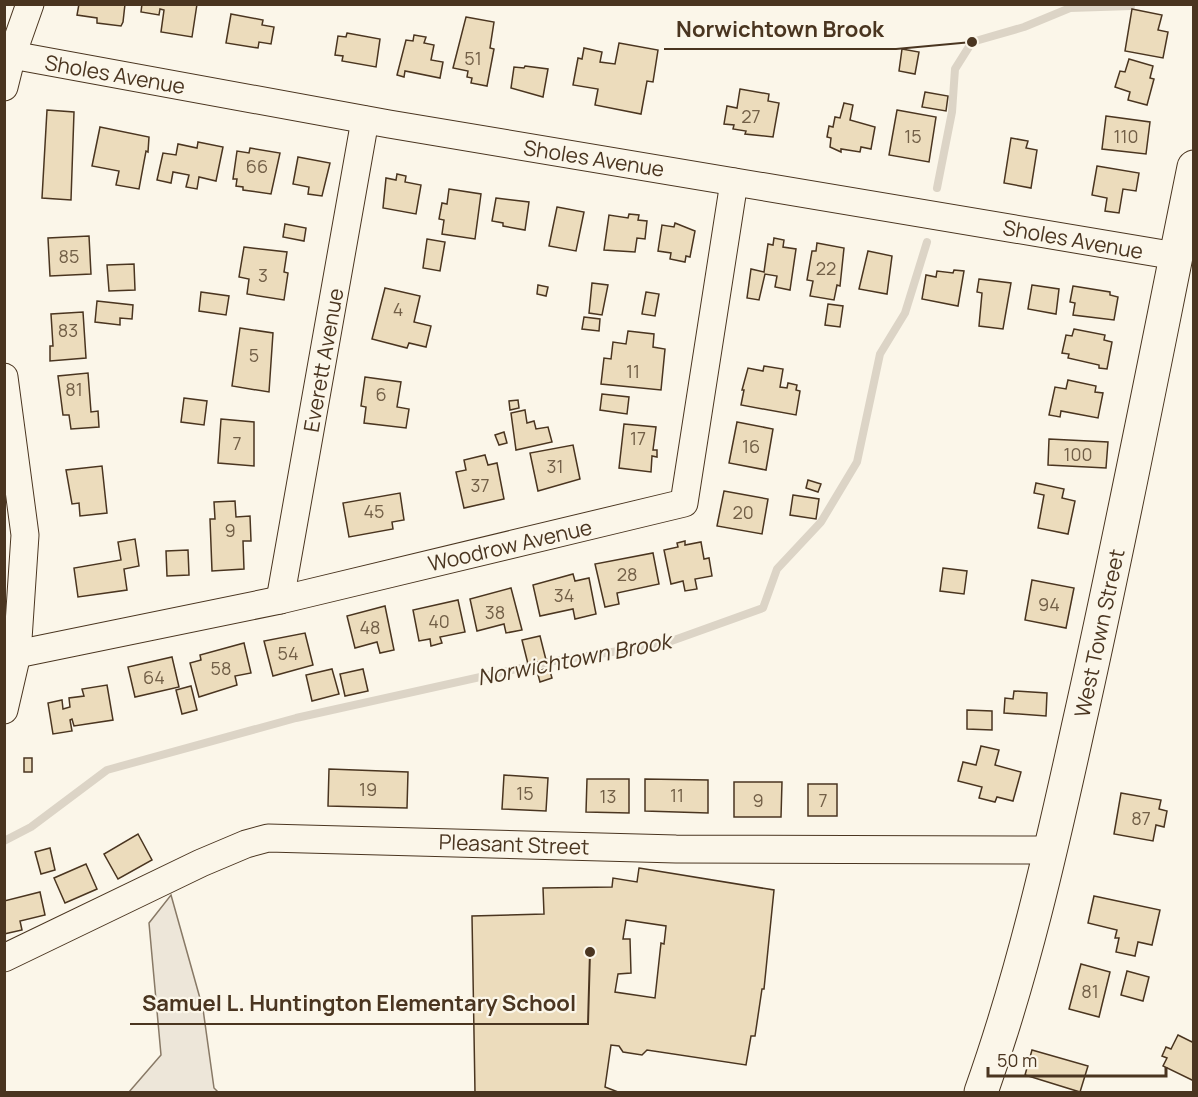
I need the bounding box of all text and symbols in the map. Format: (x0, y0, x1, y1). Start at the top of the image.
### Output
callout: Norwichtown Brook (664, 9, 896, 49)
text: Norwichtown Brook (676, 14, 885, 44)
house number: 51 (464, 46, 482, 70)
street label: Sholes Avenue (43, 48, 187, 100)
house number: 27 (741, 104, 761, 128)
house number: 15 (904, 124, 922, 148)
house number: 110 (1113, 124, 1139, 148)
street label: Sholes Avenue (522, 133, 666, 183)
house number: 66 (246, 154, 268, 178)
street label: Sholes Avenue (1001, 213, 1145, 265)
house number: 85 (59, 244, 79, 268)
house number: 22 (816, 256, 836, 280)
house number: 3 (258, 263, 268, 287)
street label: Everett Avenue (297, 286, 349, 434)
house number: 4 (393, 297, 403, 321)
house number: 83 (58, 318, 78, 342)
house number: 5 (249, 343, 259, 367)
house number: 11 (626, 359, 640, 383)
house number: 81 (65, 377, 83, 401)
house number: 6 (375, 382, 387, 406)
house number: 17 (630, 426, 646, 450)
house number: 7 (232, 431, 242, 455)
house number: 16 (742, 434, 760, 458)
house number: 100 (1064, 442, 1092, 466)
house number: 31 (547, 454, 563, 478)
house number: 37 (471, 473, 490, 497)
house number: 45 (363, 499, 385, 523)
house number: 20 (732, 500, 754, 524)
street label: Woodrow Avenue (425, 513, 595, 577)
house number: 9 (224, 518, 236, 542)
street label: West Town Street (1067, 546, 1131, 720)
house number: 28 (617, 562, 637, 586)
house number: 34 (554, 583, 574, 607)
house number: 94 (1038, 592, 1060, 616)
house number: 38 (485, 600, 505, 624)
house number: 40 (428, 609, 450, 633)
house number: 48 (359, 615, 381, 639)
water label: Norwichtown Brook (475, 625, 676, 692)
house number: 54 (277, 641, 299, 665)
house number: 58 (211, 656, 231, 680)
house number: 64 (143, 665, 165, 689)
house number: 19 (359, 777, 377, 801)
house number: 15 (516, 781, 534, 805)
house number: 11 (670, 783, 684, 807)
house number: 13 (600, 784, 616, 808)
house number: 9 (752, 788, 764, 812)
house number: 7 (818, 788, 828, 812)
house number: 87 (1131, 806, 1151, 830)
street label: Pleasant Street (438, 827, 590, 861)
house number: 81 (1081, 979, 1099, 1003)
callout: Samuel L. Huntington Elementary School (130, 984, 588, 1024)
text: Samuel L. Huntington Elementary School (142, 988, 576, 1018)
scale bar (988, 1040, 1166, 1078)
text: 50 m (997, 1048, 1037, 1072)

